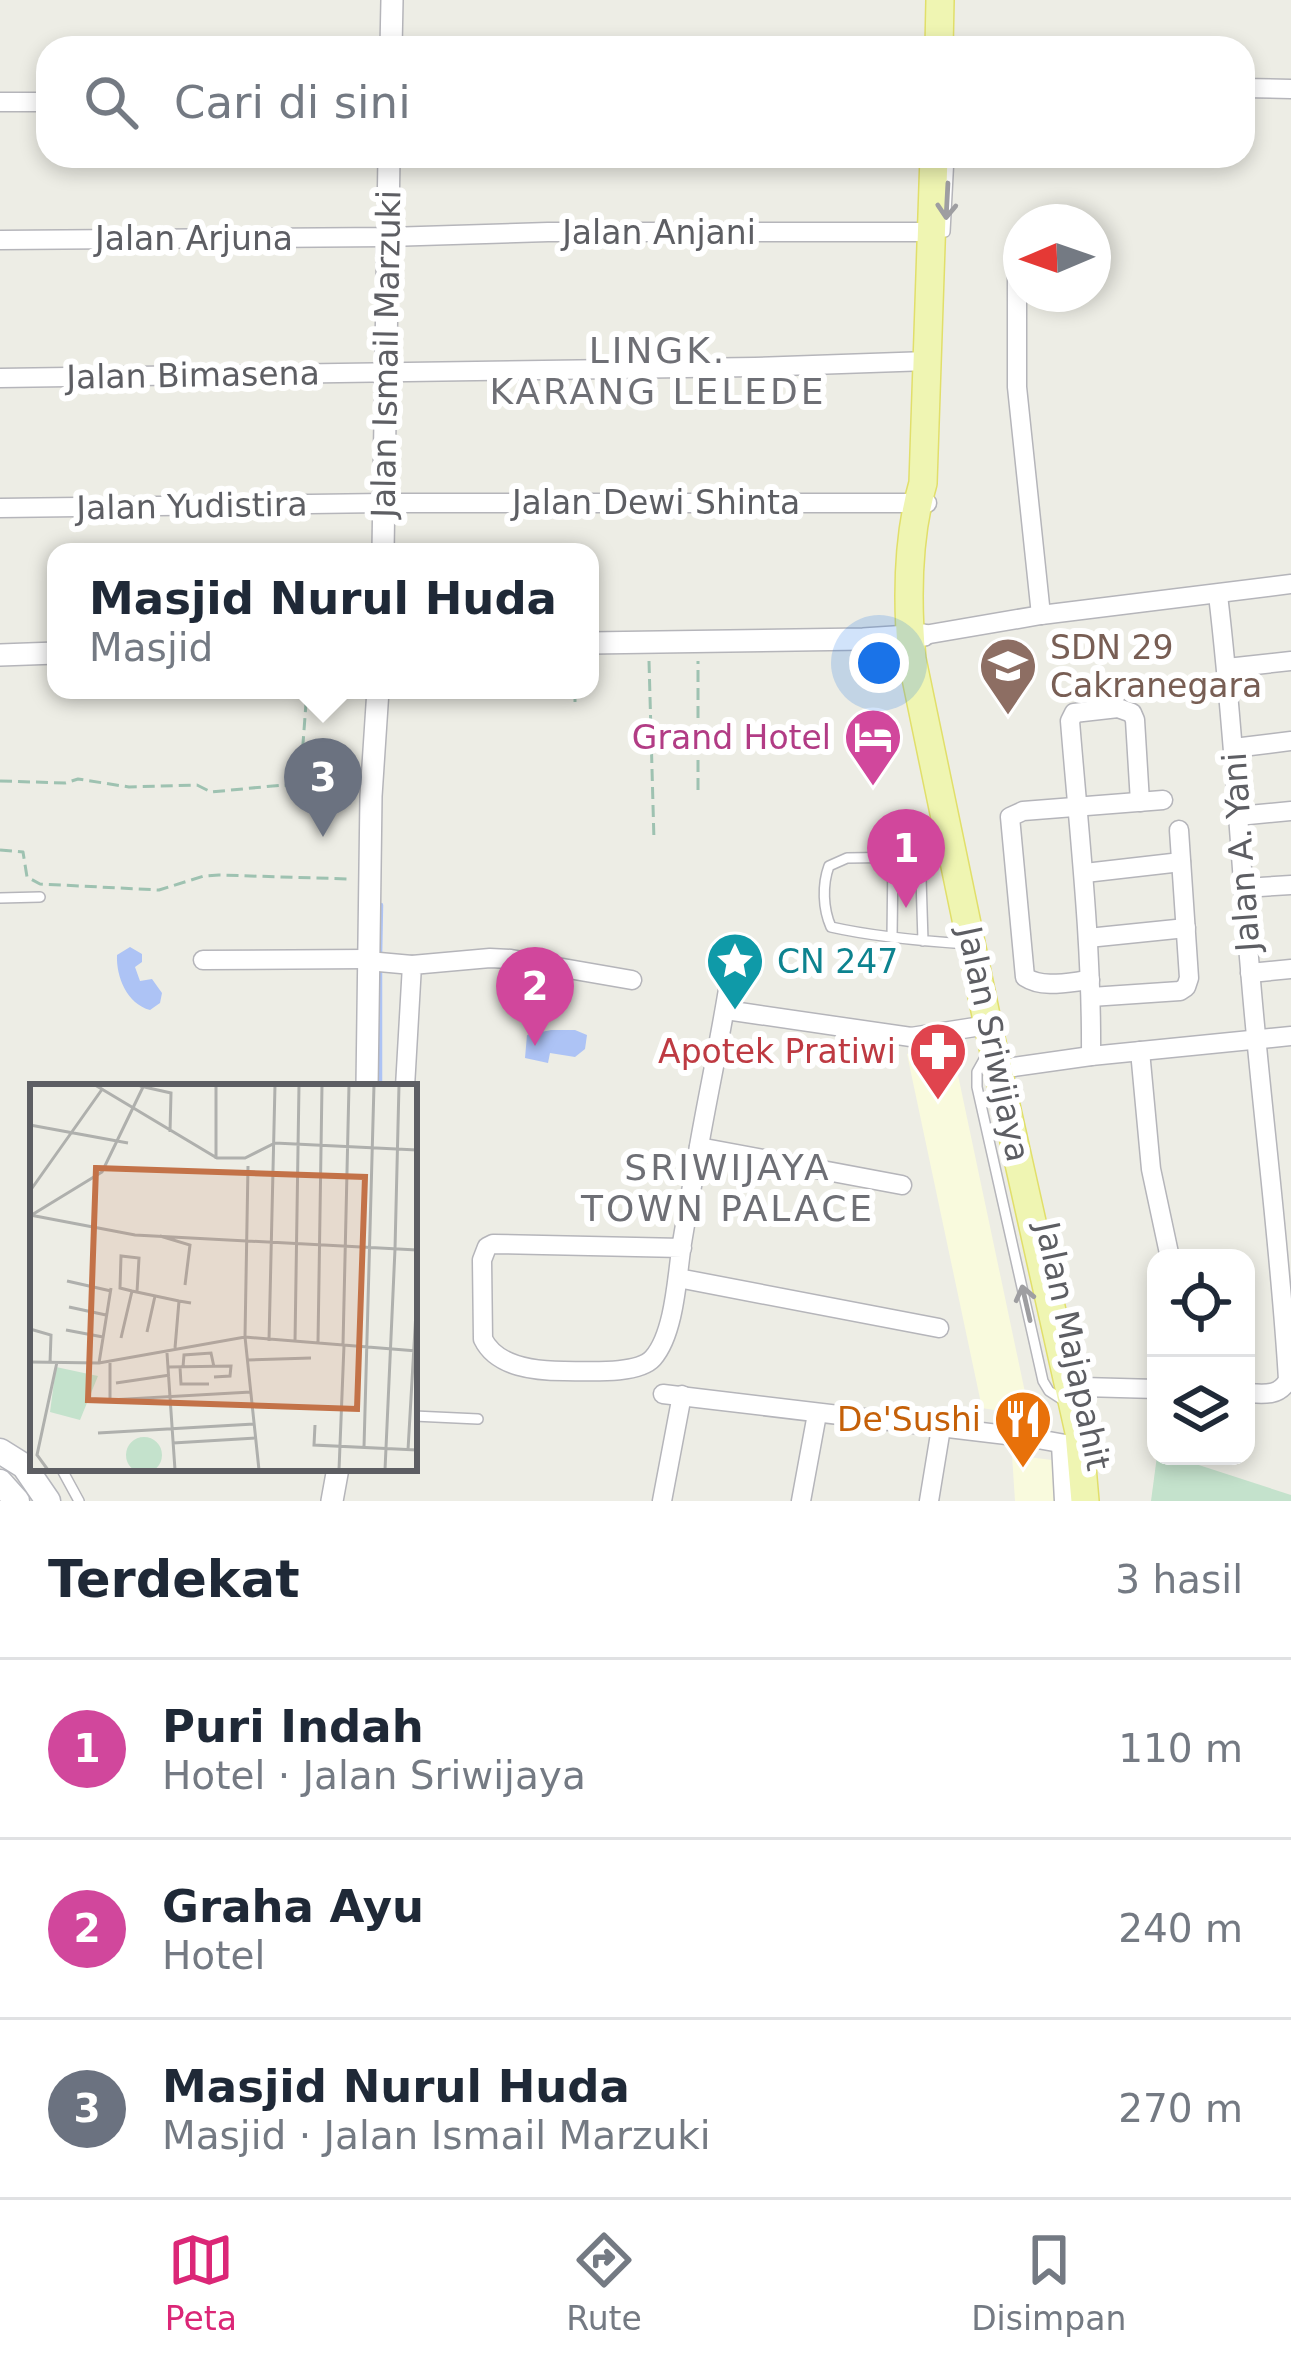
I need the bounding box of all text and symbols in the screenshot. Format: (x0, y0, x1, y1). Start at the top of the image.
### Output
search box (36, 36, 1255, 168)
icon: search (78, 69, 144, 135)
text: Cari di sini (174, 76, 411, 129)
one-way arrow (935, 181, 958, 220)
street label: Jalan Ismail Marzuki (364, 190, 408, 520)
north arrow (1003, 204, 1111, 312)
street label: Jalan Anjani (560, 213, 756, 252)
street label: Jalan Arjuna (93, 219, 293, 258)
district label: LINGK. KARANG LELEDE (489, 330, 827, 412)
street label: Jalan Bimasena (64, 353, 320, 397)
street label: Jalan Dewi Shinta (510, 483, 800, 522)
street label: Jalan Yudistira (74, 484, 308, 528)
popup (47, 543, 599, 699)
text: Masjid Nurul Huda (89, 572, 557, 625)
text: Masjid (89, 625, 213, 670)
place label: SDN 29 Cakranegara (1050, 628, 1262, 705)
your location (849, 633, 909, 693)
school or university icon: SDN 29 Cakranegara (977, 635, 1039, 717)
hotel icon: Grand Hotel (842, 706, 904, 788)
place label: Grand Hotel (632, 718, 831, 757)
pin: 3 (284, 738, 362, 837)
street label: Jalan A. Yani (1215, 751, 1268, 955)
pin: 1 (867, 809, 945, 908)
street label: Jalan Sriwijaya (950, 921, 1038, 1165)
place icon: CN 247 (704, 930, 766, 1012)
place label: CN 247 (777, 942, 898, 981)
pin: 2 (496, 947, 574, 1046)
pharmacy icon: Apotek Pratiwi (907, 1020, 969, 1102)
place label: Apotek Pratiwi (658, 1032, 896, 1071)
inset map (30, 1084, 417, 1471)
district label: SRIWIJAYA TOWN PALACE (580, 1147, 875, 1229)
street label: Jalan Majapahit (1027, 1216, 1118, 1474)
map controls (1147, 1249, 1255, 1465)
button: locate (1147, 1249, 1255, 1357)
one-way arrow (1014, 1285, 1036, 1323)
button: layers (1147, 1357, 1255, 1465)
restaurant icon: De'Sushi (992, 1388, 1054, 1470)
place label: De'Sushi (837, 1400, 981, 1439)
text: Terdekat (48, 1550, 300, 1609)
text: 3 hasil (1115, 1557, 1243, 1602)
text: Puri Indah (162, 1700, 424, 1753)
text: 1 (73, 1726, 101, 1771)
text: 110 m (1118, 1726, 1243, 1771)
text: Hotel · Jalan Sriwijaya (162, 1753, 586, 1798)
text: Graha Ayu (162, 1880, 424, 1933)
text: 2 (73, 1906, 101, 1951)
text: 240 m (1118, 1906, 1243, 1951)
text: Hotel (162, 1933, 265, 1978)
text: Masjid Nurul Huda (162, 2060, 630, 2113)
text: 3 (73, 2086, 101, 2131)
text: 270 m (1118, 2086, 1243, 2131)
text: Masjid · Jalan Ismail Marzuki (162, 2113, 711, 2158)
tab: Peta (165, 2227, 237, 2338)
tab: Rute (566, 2227, 642, 2338)
tab: Disimpan (971, 2227, 1126, 2338)

